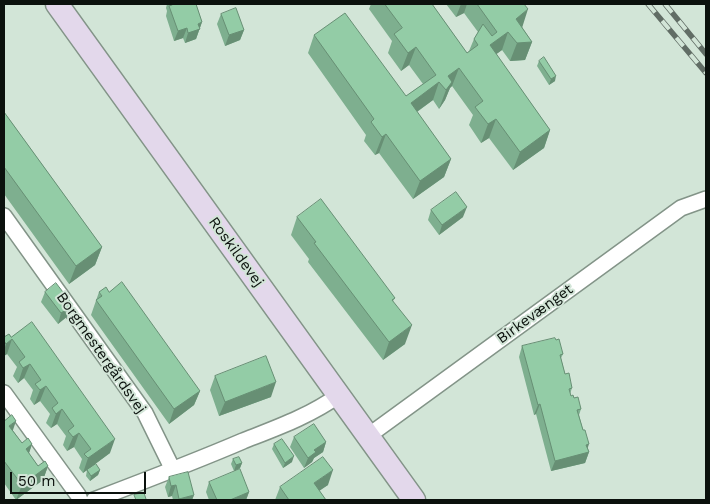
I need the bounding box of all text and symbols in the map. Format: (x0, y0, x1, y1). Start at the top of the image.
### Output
street label: Roskildevej (205, 214, 267, 290)
street label: Birkevænget (493, 280, 577, 348)
street label: Borgmestergårdsvej (52, 289, 150, 417)
scale bar (12, 462, 149, 494)
text: 50 m (18, 472, 55, 490)

